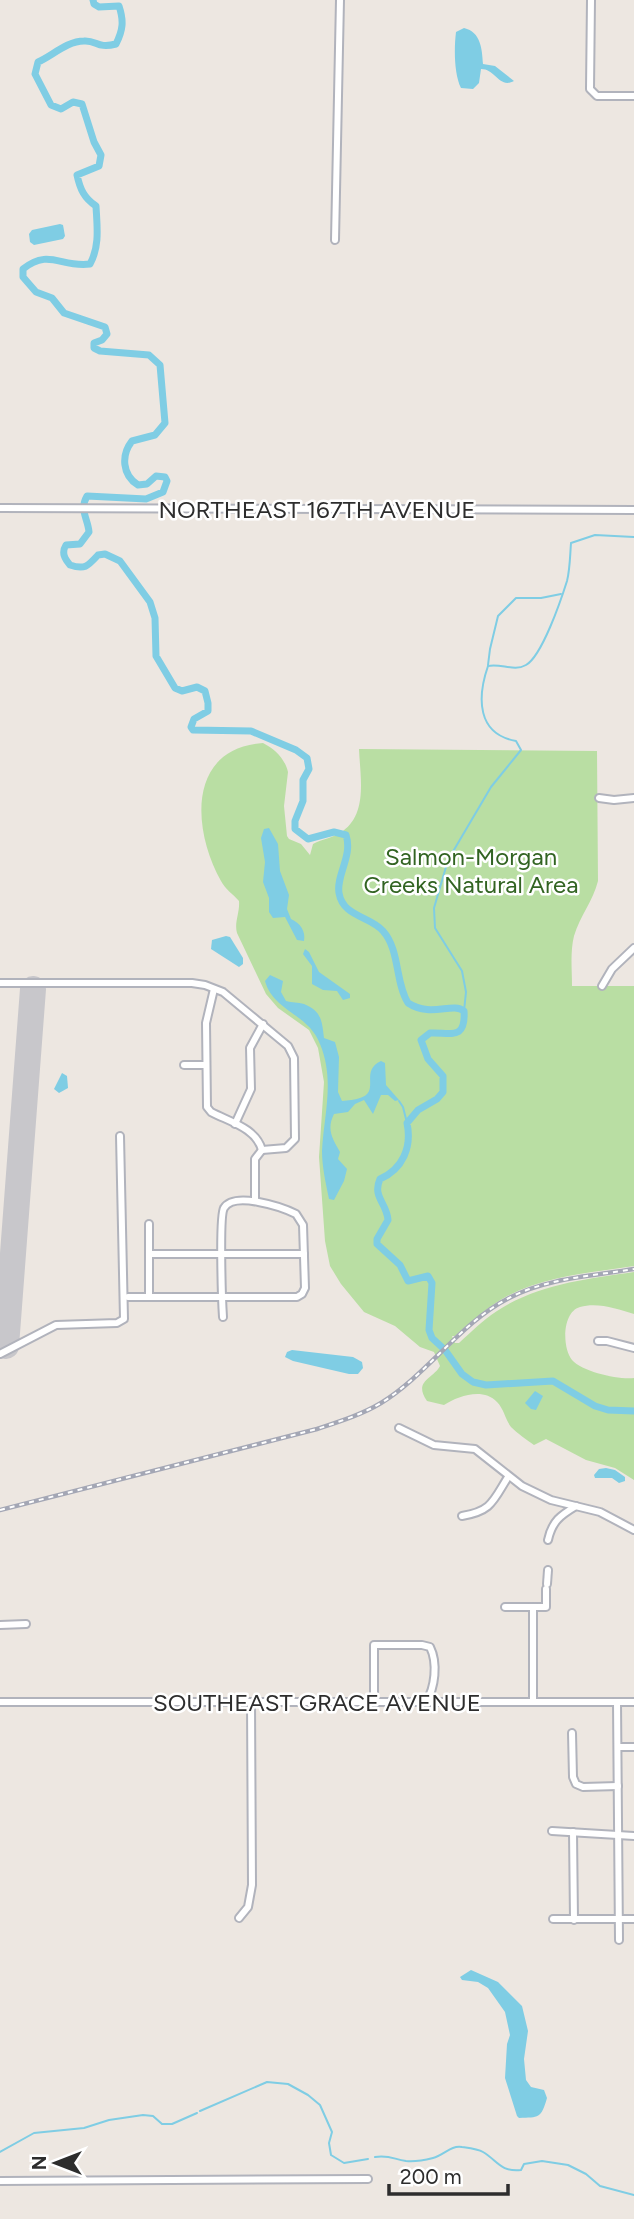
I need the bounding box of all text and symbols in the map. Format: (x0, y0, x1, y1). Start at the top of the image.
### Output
street label: NORTHEAST 167TH AVENUE (158, 495, 476, 524)
park label: Salmon-Morgan Creeks Natural Area (364, 842, 578, 899)
street label: SOUTHEAST GRACE AVENUE (153, 1688, 481, 1717)
north arrow (21, 2128, 91, 2198)
scale bar (389, 2152, 508, 2196)
text: N (28, 2156, 51, 2170)
text: 200 m (400, 2164, 462, 2189)

